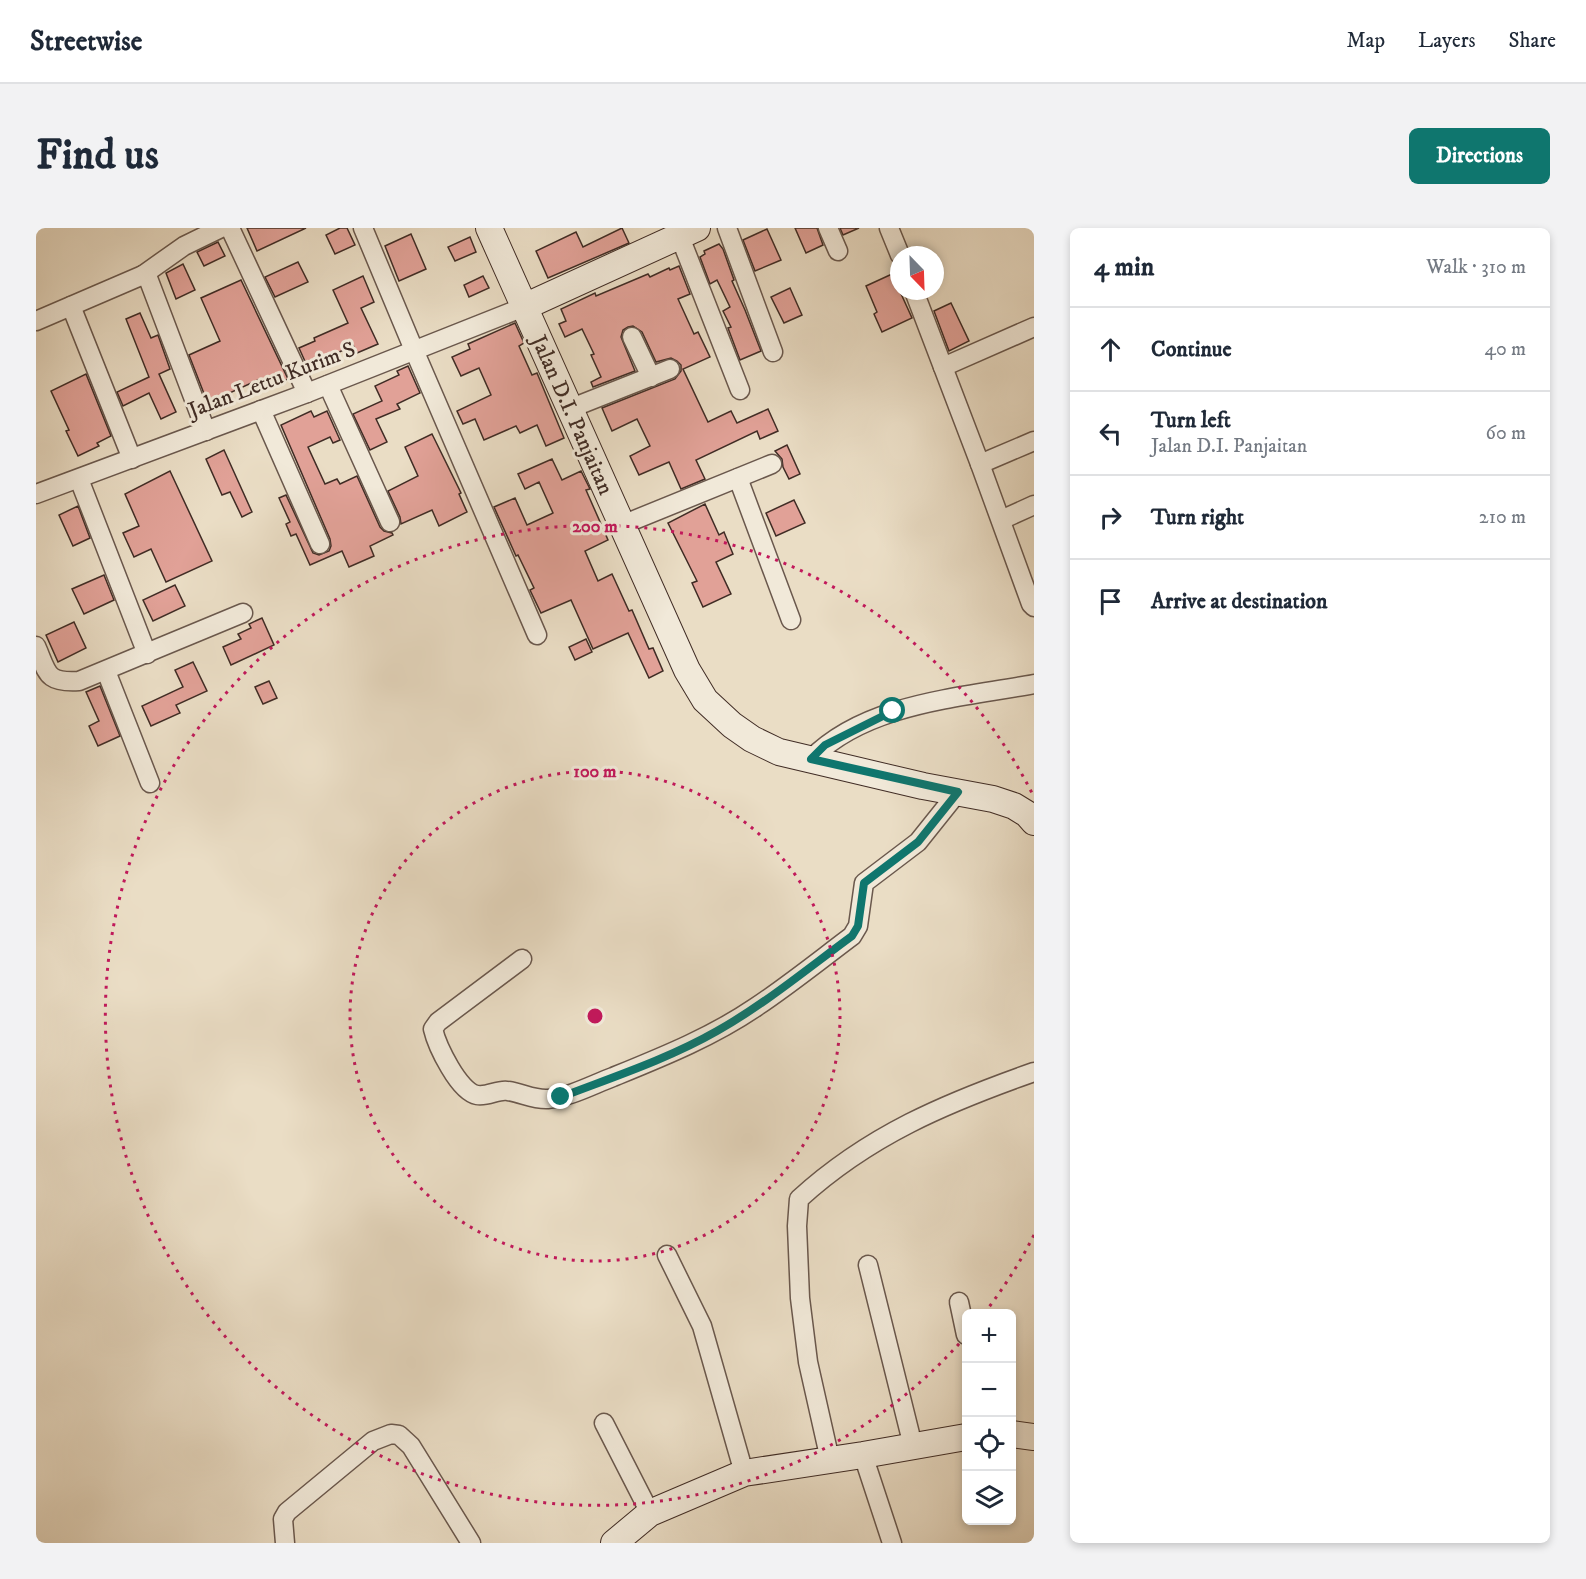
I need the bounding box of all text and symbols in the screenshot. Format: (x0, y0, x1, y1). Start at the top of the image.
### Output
text: Streetwise (30, 24, 142, 59)
text: Map (1346, 28, 1385, 54)
text: Layers (1418, 28, 1476, 54)
text: Share (1509, 28, 1556, 54)
button: Directions (1409, 128, 1550, 184)
text: Find us (36, 130, 159, 182)
north arrow (890, 246, 944, 300)
text: 4 min (1094, 251, 1154, 284)
text: Walk · 310 m (1426, 255, 1526, 280)
street label: Jalan D.I. Panjaitan (524, 329, 619, 499)
icon: ahead (1094, 333, 1127, 366)
street label: Jalan Lettu Kurim S (183, 336, 359, 425)
text: Continue (1151, 336, 1232, 363)
text: 40 m (1484, 337, 1526, 362)
text: Turn left (1151, 407, 1231, 434)
icon: left (1094, 417, 1127, 450)
text: 60 m (1486, 421, 1526, 446)
text: Jalan D.I. Panjaitan (1151, 434, 1307, 459)
icon: right (1094, 501, 1127, 534)
text: Turn right (1151, 504, 1244, 531)
text: 210 m (1479, 505, 1526, 530)
text: 200 m (572, 516, 618, 538)
icon: arrive (1094, 585, 1127, 618)
text: Arrive at destination (1151, 588, 1328, 615)
route start (879, 697, 905, 723)
text: 100 m (573, 761, 617, 783)
centre of rings (585, 1006, 605, 1026)
route end (547, 1083, 573, 1109)
map controls (962, 1309, 1016, 1525)
button: + (962, 1309, 1016, 1363)
button: − (962, 1363, 1016, 1417)
button: locate (962, 1417, 1016, 1471)
button: layers (962, 1471, 1016, 1525)

